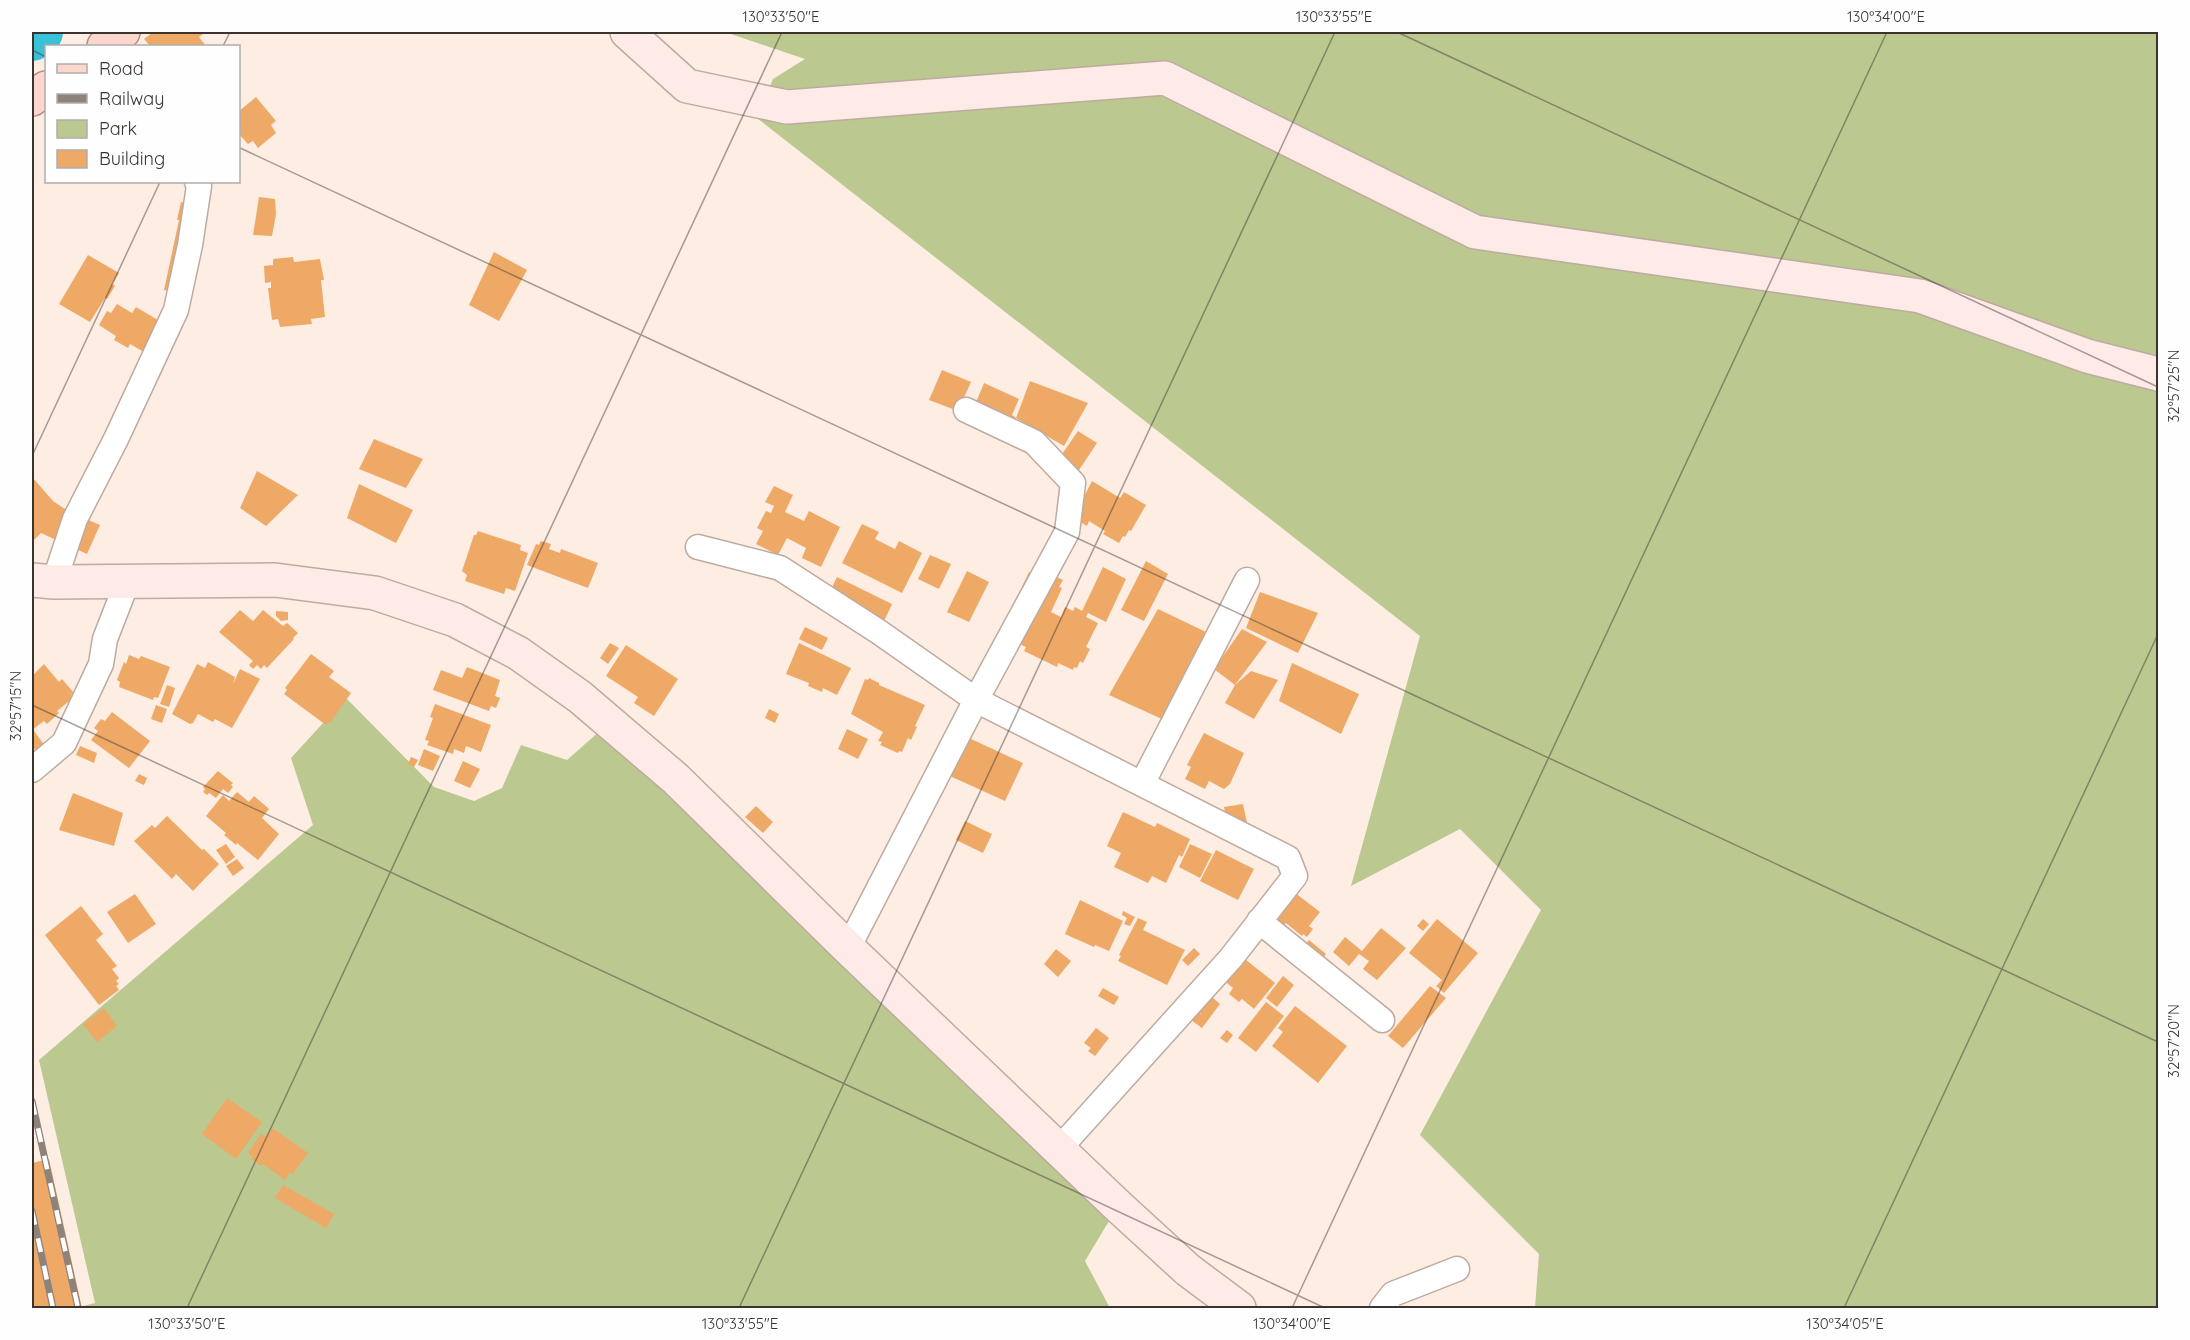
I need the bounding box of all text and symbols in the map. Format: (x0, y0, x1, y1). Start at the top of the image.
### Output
text: 130°33'50"E (742, 7, 820, 26)
text: 130°33'55"E (1296, 7, 1372, 26)
text: 130°34'00"E (1847, 7, 1925, 26)
legend (45, 45, 240, 183)
text: Road (99, 57, 144, 80)
text: Railway (99, 87, 165, 110)
text: Park (99, 117, 137, 140)
text: Building (99, 147, 165, 170)
text: 32°57'25"N (2164, 349, 2183, 423)
text: 32°57'15"N (6, 671, 25, 741)
text: 32°57'20"N (2164, 1004, 2183, 1078)
text: 130°33'50"E (148, 1314, 226, 1333)
text: 130°33'55"E (702, 1314, 778, 1333)
text: 130°34'00"E (1253, 1314, 1331, 1333)
text: 130°34'05"E (1806, 1314, 1884, 1333)

